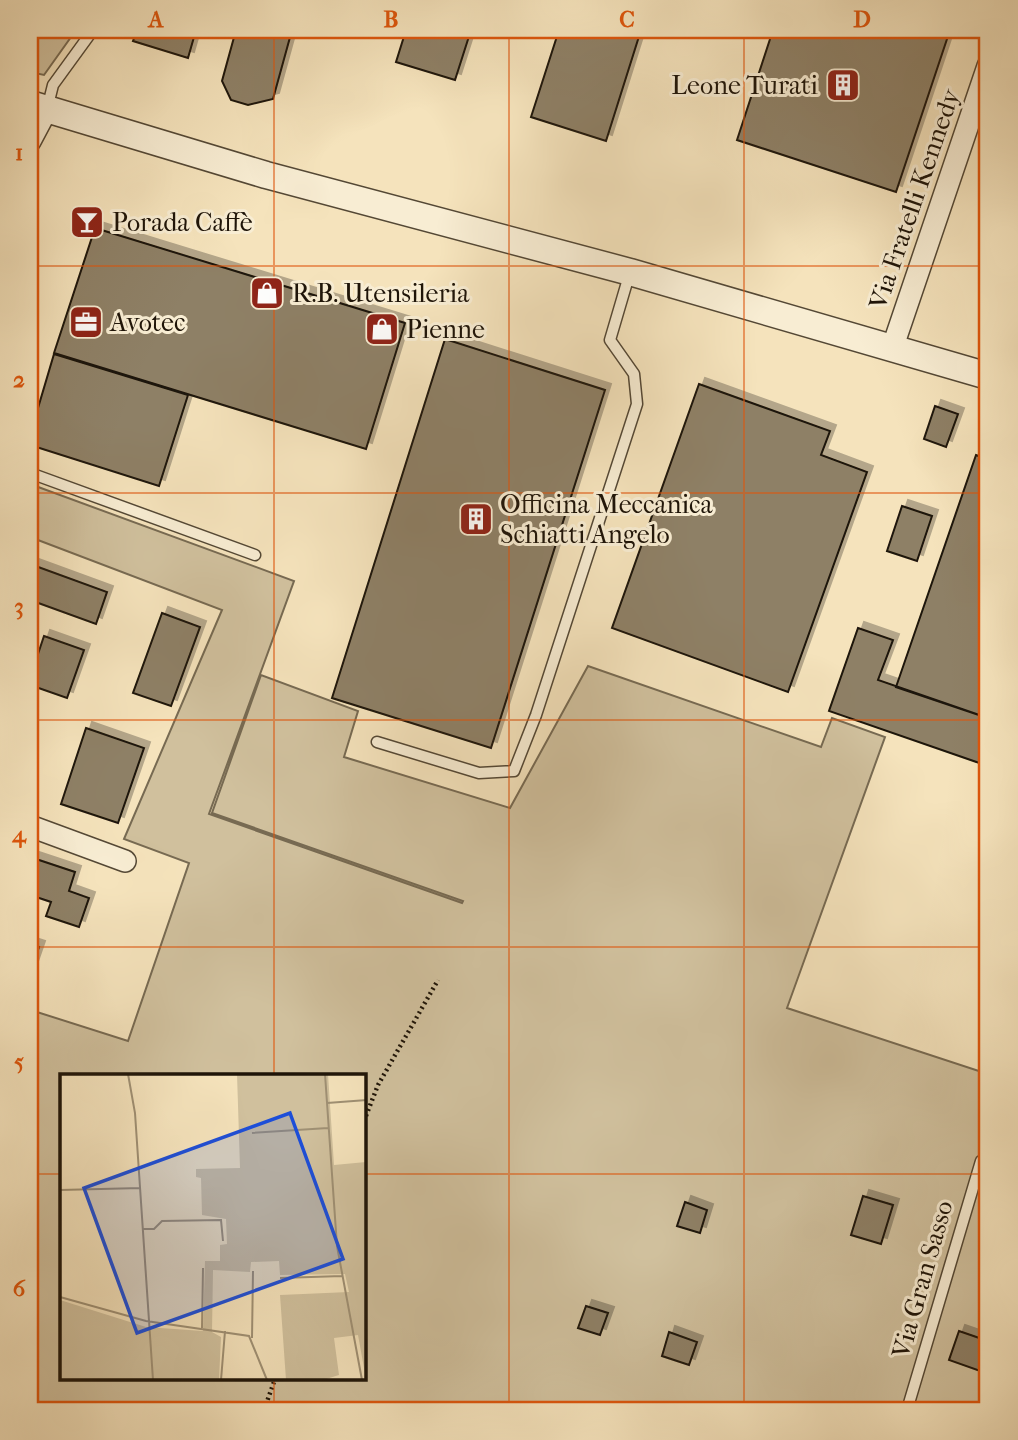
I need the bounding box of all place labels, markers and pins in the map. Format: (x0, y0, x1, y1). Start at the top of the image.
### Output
building icon: Leone Turati (824, 66, 862, 104)
place label: Leone Turati (671, 70, 818, 101)
bar icon: Porada Caffè (68, 203, 106, 241)
place label: Porada Caffè (112, 207, 253, 238)
shop icon: R.B. Utensileria (248, 274, 286, 312)
place label: R.B. Utensileria (292, 278, 470, 309)
office icon: Avotec (67, 303, 105, 341)
place label: Avotec (109, 307, 185, 338)
shop icon: Pienne (363, 310, 401, 348)
place label: Pienne (406, 314, 485, 345)
place label: Officina Meccanica Schiatti Angelo (500, 489, 713, 550)
building icon: Officina Meccanica Schiatti Angelo (457, 500, 495, 538)

